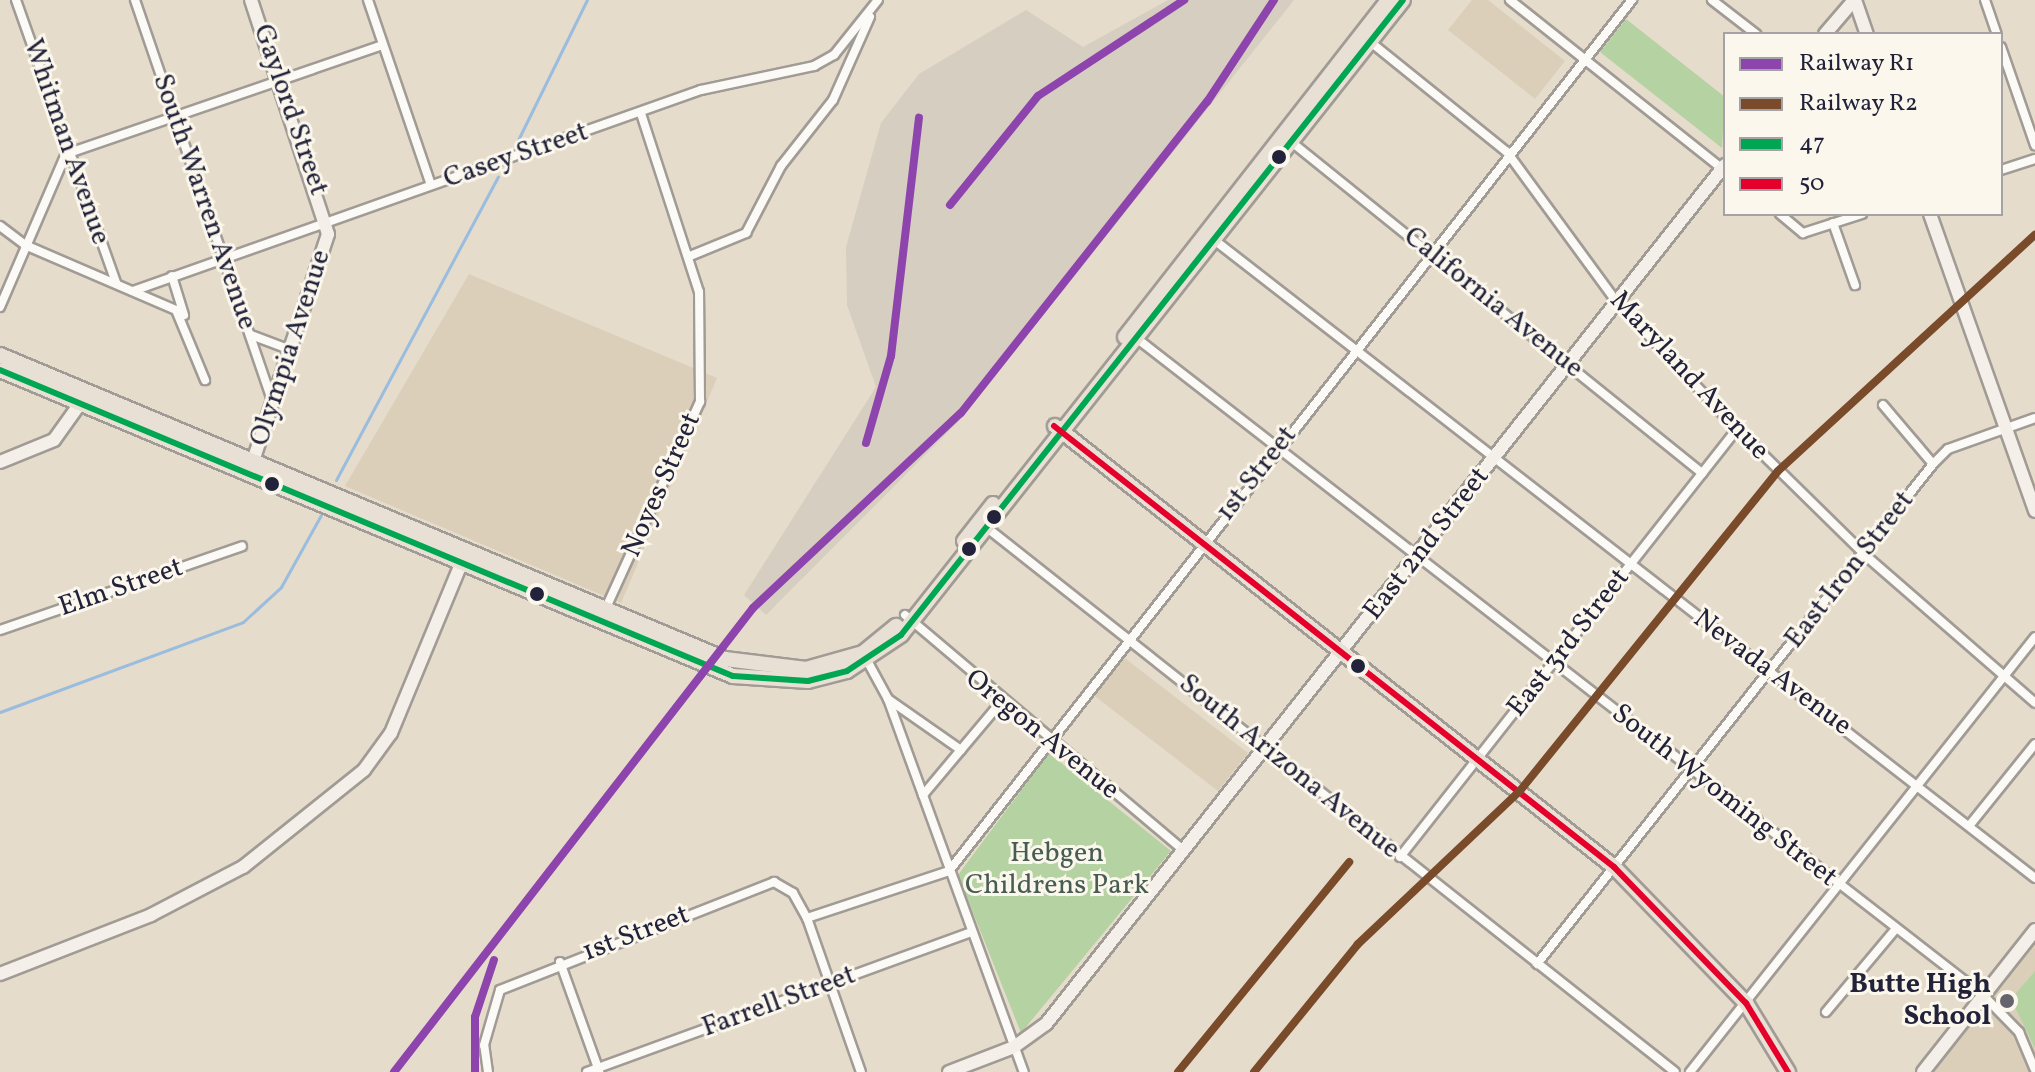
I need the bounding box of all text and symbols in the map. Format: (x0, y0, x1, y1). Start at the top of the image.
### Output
street label: Gaylord Street (245, 20, 335, 200)
legend (1723, 32, 2003, 216)
street label: Whitman Avenue (15, 35, 117, 249)
text: Railway R1 (1799, 47, 1914, 81)
street label: South Warren Avenue (144, 69, 264, 335)
text: Railway R2 (1799, 87, 1918, 121)
street label: Casey Street (439, 115, 593, 197)
text: 47 (1799, 127, 1825, 161)
unlabelled marker (1271, 149, 1287, 165)
text: 50 (1799, 167, 1825, 201)
street label: California Avenue (1396, 220, 1590, 386)
street label: Olympia Avenue (243, 246, 339, 450)
street label: Maryland Avenue (1602, 284, 1776, 468)
street label: Noyes Street (615, 408, 709, 562)
street label: 1st Street (1209, 420, 1305, 528)
street label: East 2nd Street (1357, 461, 1497, 627)
unlabelled marker (264, 476, 280, 492)
street label: East Iron Street (1778, 485, 1922, 655)
unlabelled marker (986, 509, 1002, 525)
unlabelled marker (961, 541, 977, 557)
street label: Elm Street (55, 551, 187, 625)
street label: East 3rd Street (1501, 562, 1637, 724)
unlabelled marker (529, 586, 545, 602)
street label: Nevada Avenue (1686, 603, 1858, 743)
unlabelled marker (1350, 658, 1366, 674)
street label: Oregon Avenue (958, 663, 1126, 807)
street label: South Arizona Avenue (1172, 667, 1406, 867)
street label: South Wyoming Street (1604, 697, 1844, 895)
park label: Hebgen Childrens Park (965, 837, 1149, 903)
street label: 1st Street (578, 898, 694, 970)
street label: Farrell Street (698, 959, 860, 1045)
place label: Butte High School (1849, 968, 1991, 1034)
marker: Butte High School (1998, 992, 2016, 1010)

